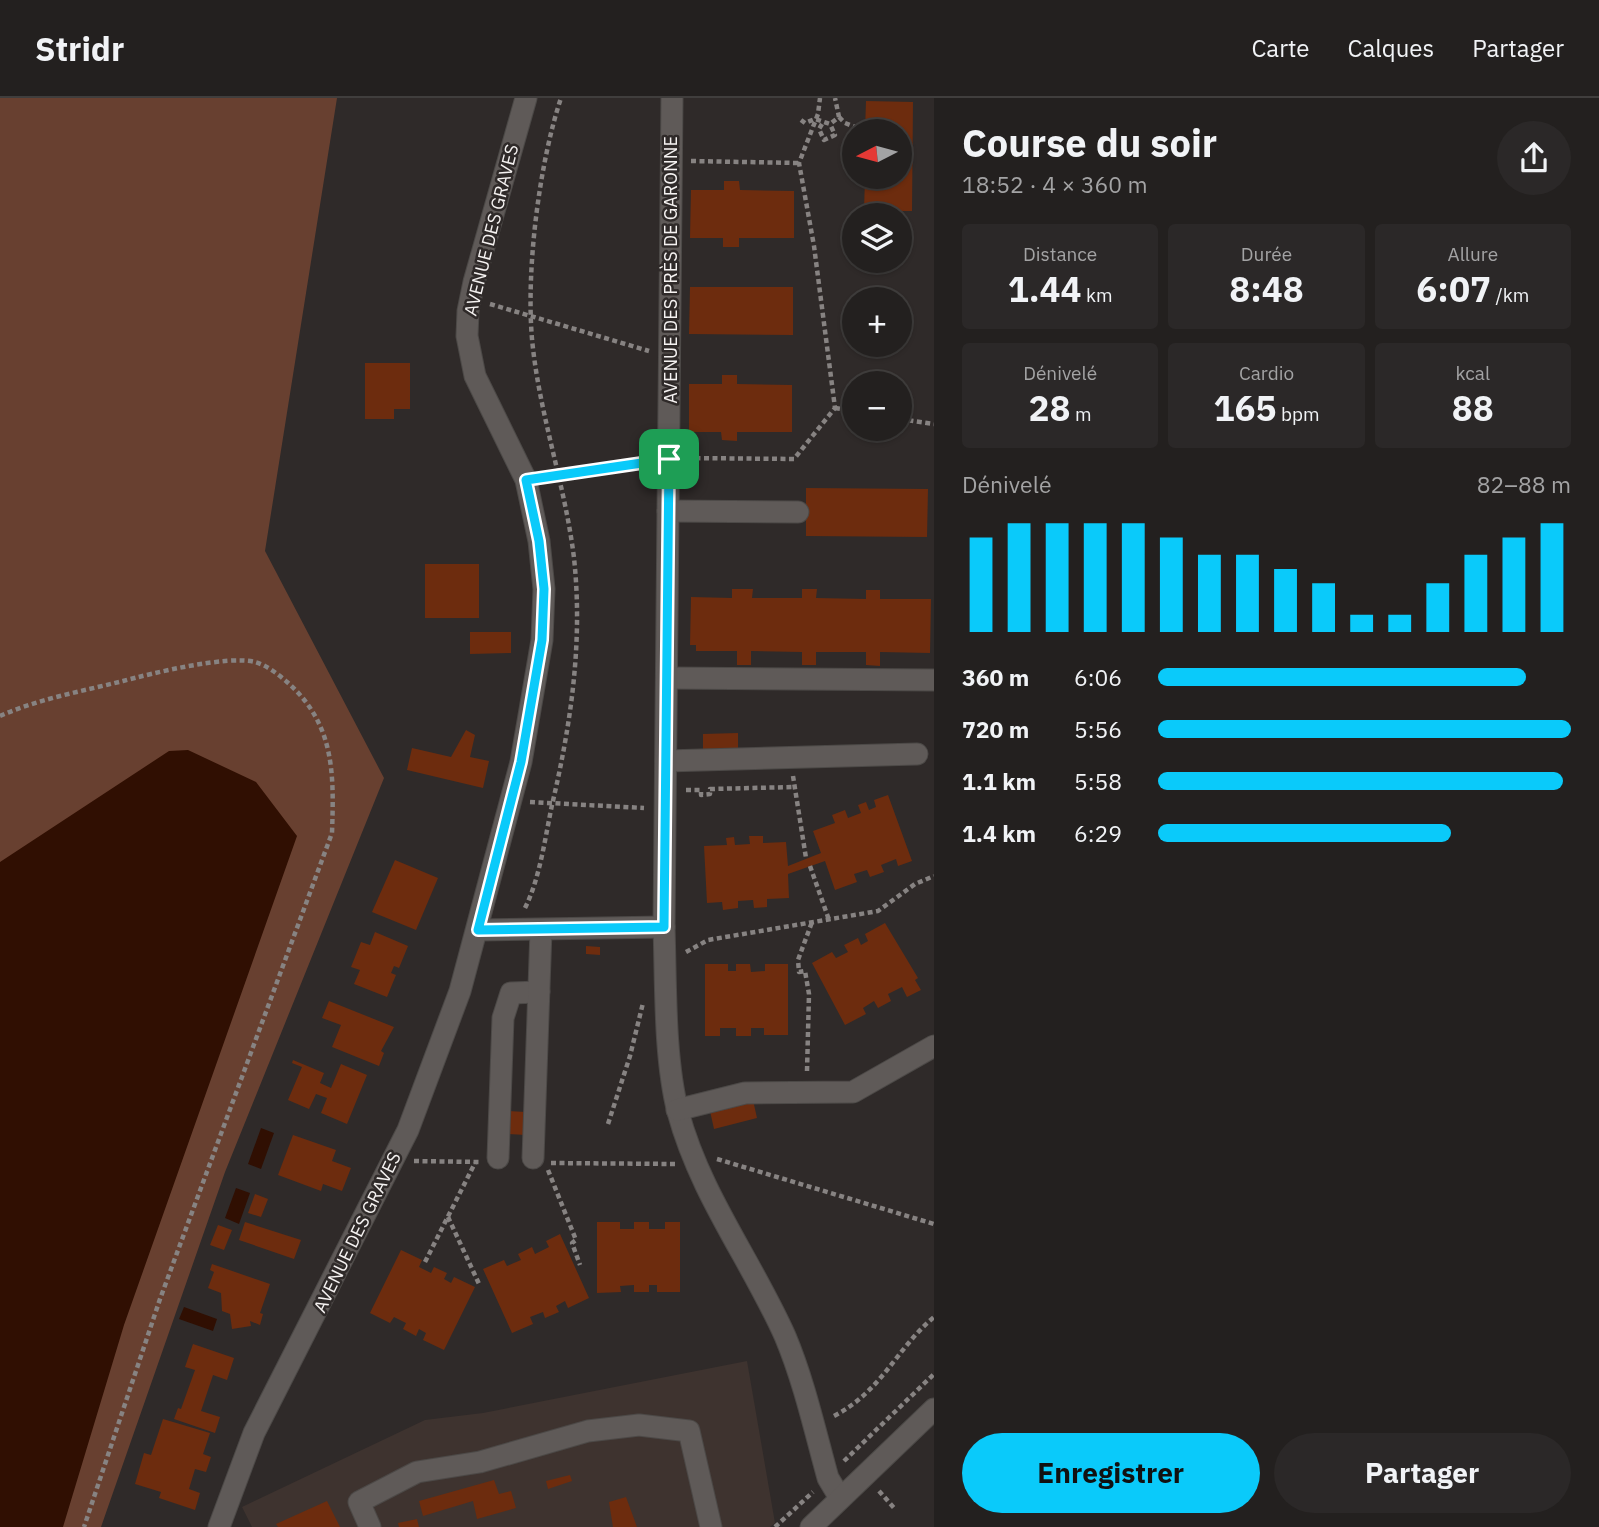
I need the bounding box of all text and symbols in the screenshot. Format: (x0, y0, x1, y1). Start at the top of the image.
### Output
text: Stridr (35, 27, 124, 70)
text: Carte (1251, 32, 1310, 64)
text: Calques (1348, 32, 1434, 64)
text: Partager (1472, 32, 1564, 64)
text: Course du soir (962, 118, 1217, 167)
north arrow (842, 119, 912, 189)
map controls (842, 119, 912, 441)
button: share (1497, 121, 1571, 195)
street label: AVENUE DES PRÈS DE GARONNE (659, 136, 682, 404)
street label: AVENUE DES GRAVES (459, 142, 523, 318)
text: 18:52 · 4 × 360 m (962, 169, 1148, 199)
button: layers (842, 203, 912, 273)
text: Distance (1023, 242, 1097, 266)
text: Durée (1241, 242, 1292, 266)
text: Allure (1448, 242, 1498, 266)
text: 1.44 (1008, 266, 1082, 312)
text: 8:48 (1229, 266, 1304, 312)
text: 6:07 (1416, 266, 1491, 312)
text: km (1082, 283, 1113, 307)
text: /km (1491, 283, 1529, 307)
button: + (842, 287, 912, 357)
text: Dénivelé (1023, 361, 1097, 385)
text: Cardio (1239, 361, 1294, 385)
text: kcal (1456, 361, 1490, 385)
button: − (842, 371, 912, 441)
text: 28 (1029, 385, 1071, 431)
text: 165 (1213, 385, 1276, 431)
text: 88 (1452, 385, 1494, 431)
text: m (1071, 402, 1092, 426)
text: bpm (1276, 402, 1320, 426)
pin (639, 429, 699, 489)
icon: arrive (650, 440, 688, 478)
text: Dénivelé (962, 469, 1052, 499)
text: 82–88 m (1477, 469, 1571, 499)
text: 360 m (962, 662, 1029, 692)
text: 6:06 (1074, 662, 1122, 692)
text: 720 m (962, 714, 1029, 744)
text: 5:56 (1074, 714, 1122, 744)
text: 1.1 km (962, 766, 1036, 796)
text: 5:58 (1074, 766, 1122, 796)
text: 1.4 km (962, 818, 1036, 848)
text: 6:29 (1074, 818, 1122, 848)
street label: AVENUE DES GRAVES (308, 1148, 406, 1316)
button: Enregistrer (962, 1433, 1260, 1513)
button: Partager (1274, 1433, 1571, 1513)

